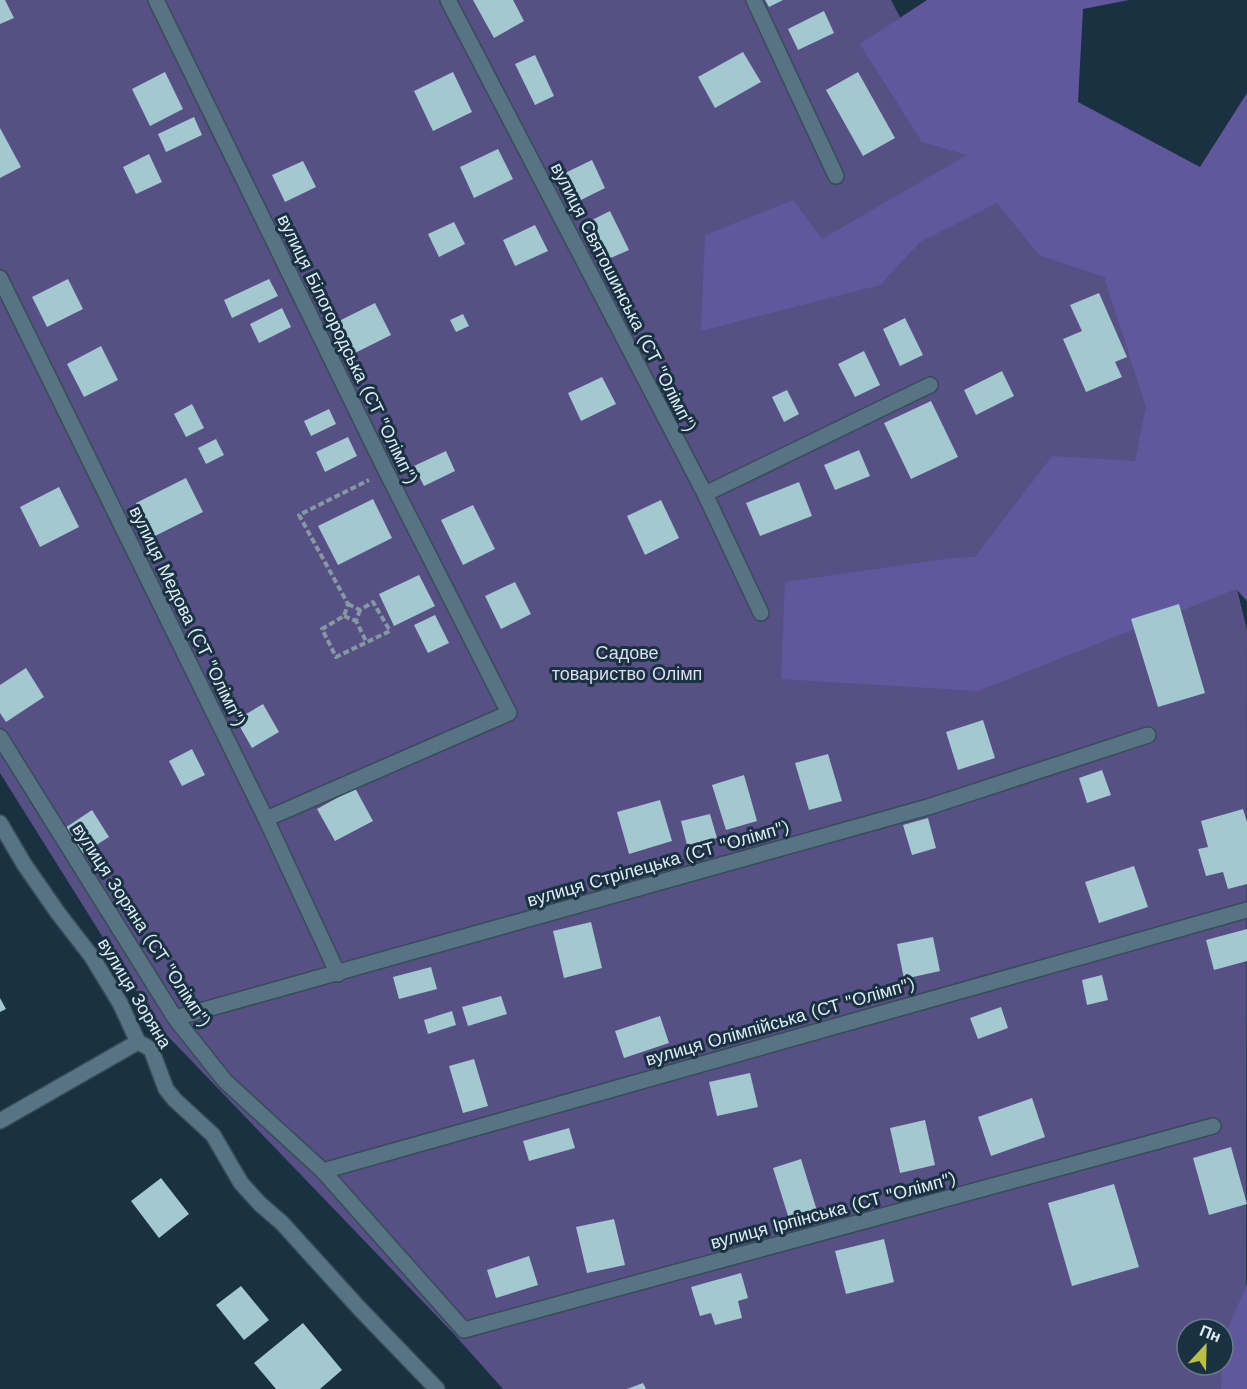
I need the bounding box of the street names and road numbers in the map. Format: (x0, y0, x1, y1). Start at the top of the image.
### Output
street label: вулиця Святошинська (СТ "Олімп") (547, 159, 701, 435)
street label: вулиця Білогородська (СТ "Олімп") (273, 211, 423, 487)
street label: вулиця Медова (СТ "Олімп") (125, 502, 251, 730)
street label: вулиця Стрілецька (СТ "Олімп") (525, 815, 791, 911)
street label: вулиця Зоряна (СТ "Олімп") (68, 819, 216, 1031)
street label: вулиця Зоряна (94, 934, 176, 1052)
street label: вулиця Олімпійська (СТ "Олімп") (643, 972, 917, 1070)
street label: вулиця Ірпінська (СТ "Олімп") (708, 1167, 958, 1253)

